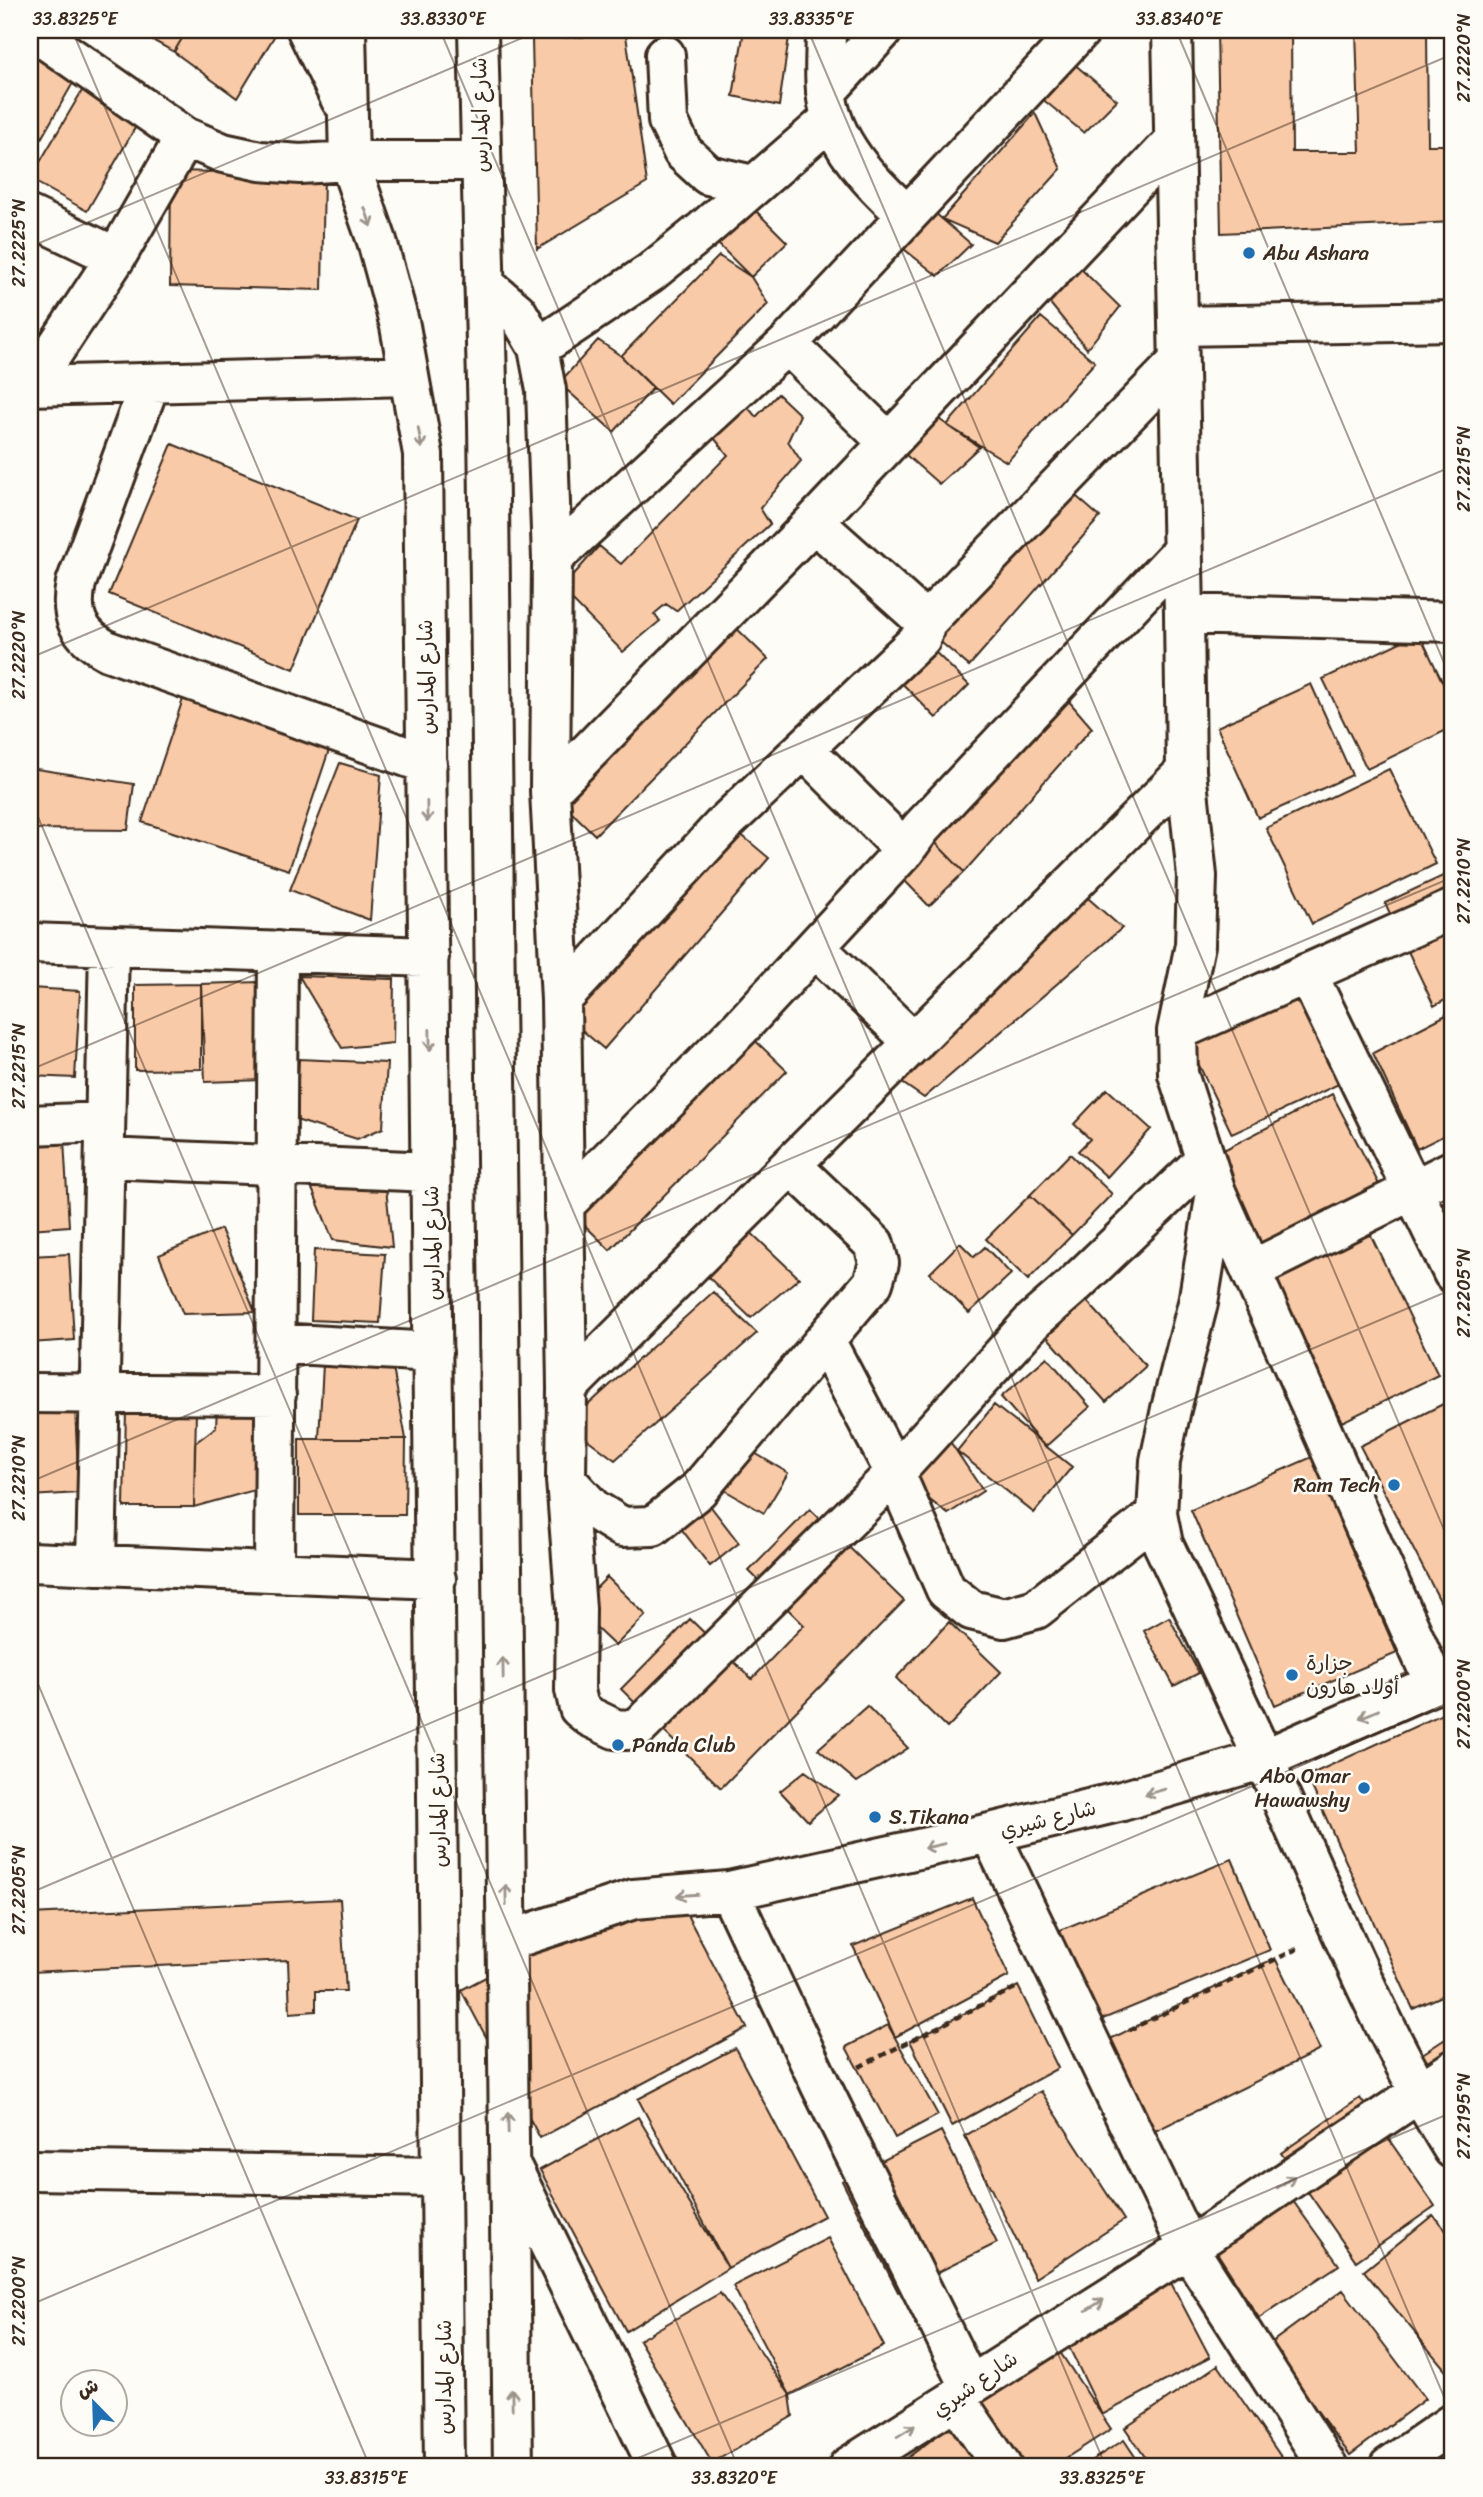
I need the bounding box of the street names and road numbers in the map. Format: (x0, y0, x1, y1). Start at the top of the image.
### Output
street label: شارع المدارس (460, 57, 500, 173)
street label: شارع المدارس (406, 619, 446, 735)
street label: شارع المدارس (412, 1185, 452, 1301)
street label: شارع المدارس (418, 1752, 458, 1868)
street label: شارع شيري (996, 1789, 1100, 1849)
street label: شارع المدارس (425, 2319, 463, 2435)
street label: شارع شيري (924, 2340, 1026, 2428)

